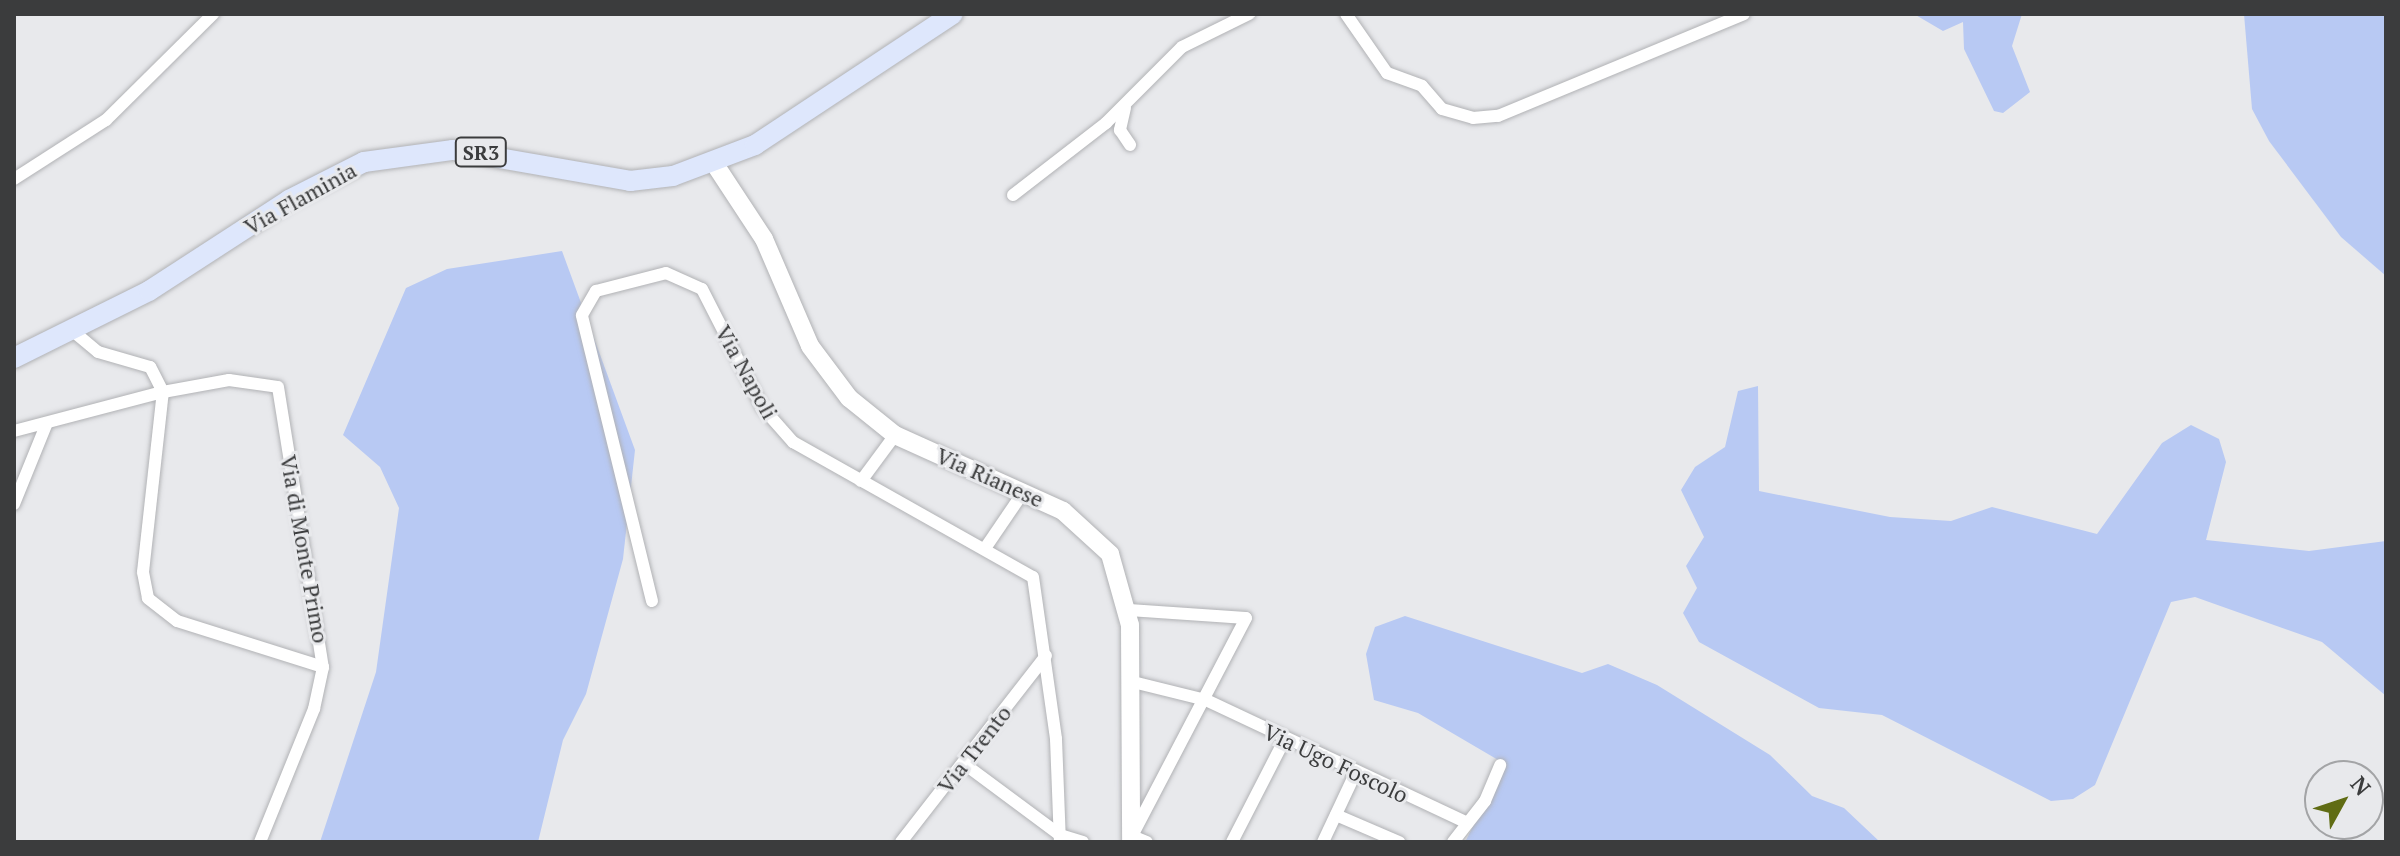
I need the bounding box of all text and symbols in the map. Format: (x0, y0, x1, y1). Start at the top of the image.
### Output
road number: SR3 (453, 136, 509, 168)
street label: Via Flaminia (239, 156, 361, 240)
street label: Via Napoli (710, 320, 784, 424)
street label: Via Rianese (932, 442, 1048, 512)
street label: Via di Monte Primo (275, 453, 335, 645)
street label: Via Trento (932, 700, 1016, 798)
street label: Via Ugo Foscolo (1260, 718, 1412, 808)
north arrow (2304, 760, 2384, 840)
text: N (2345, 770, 2378, 801)

